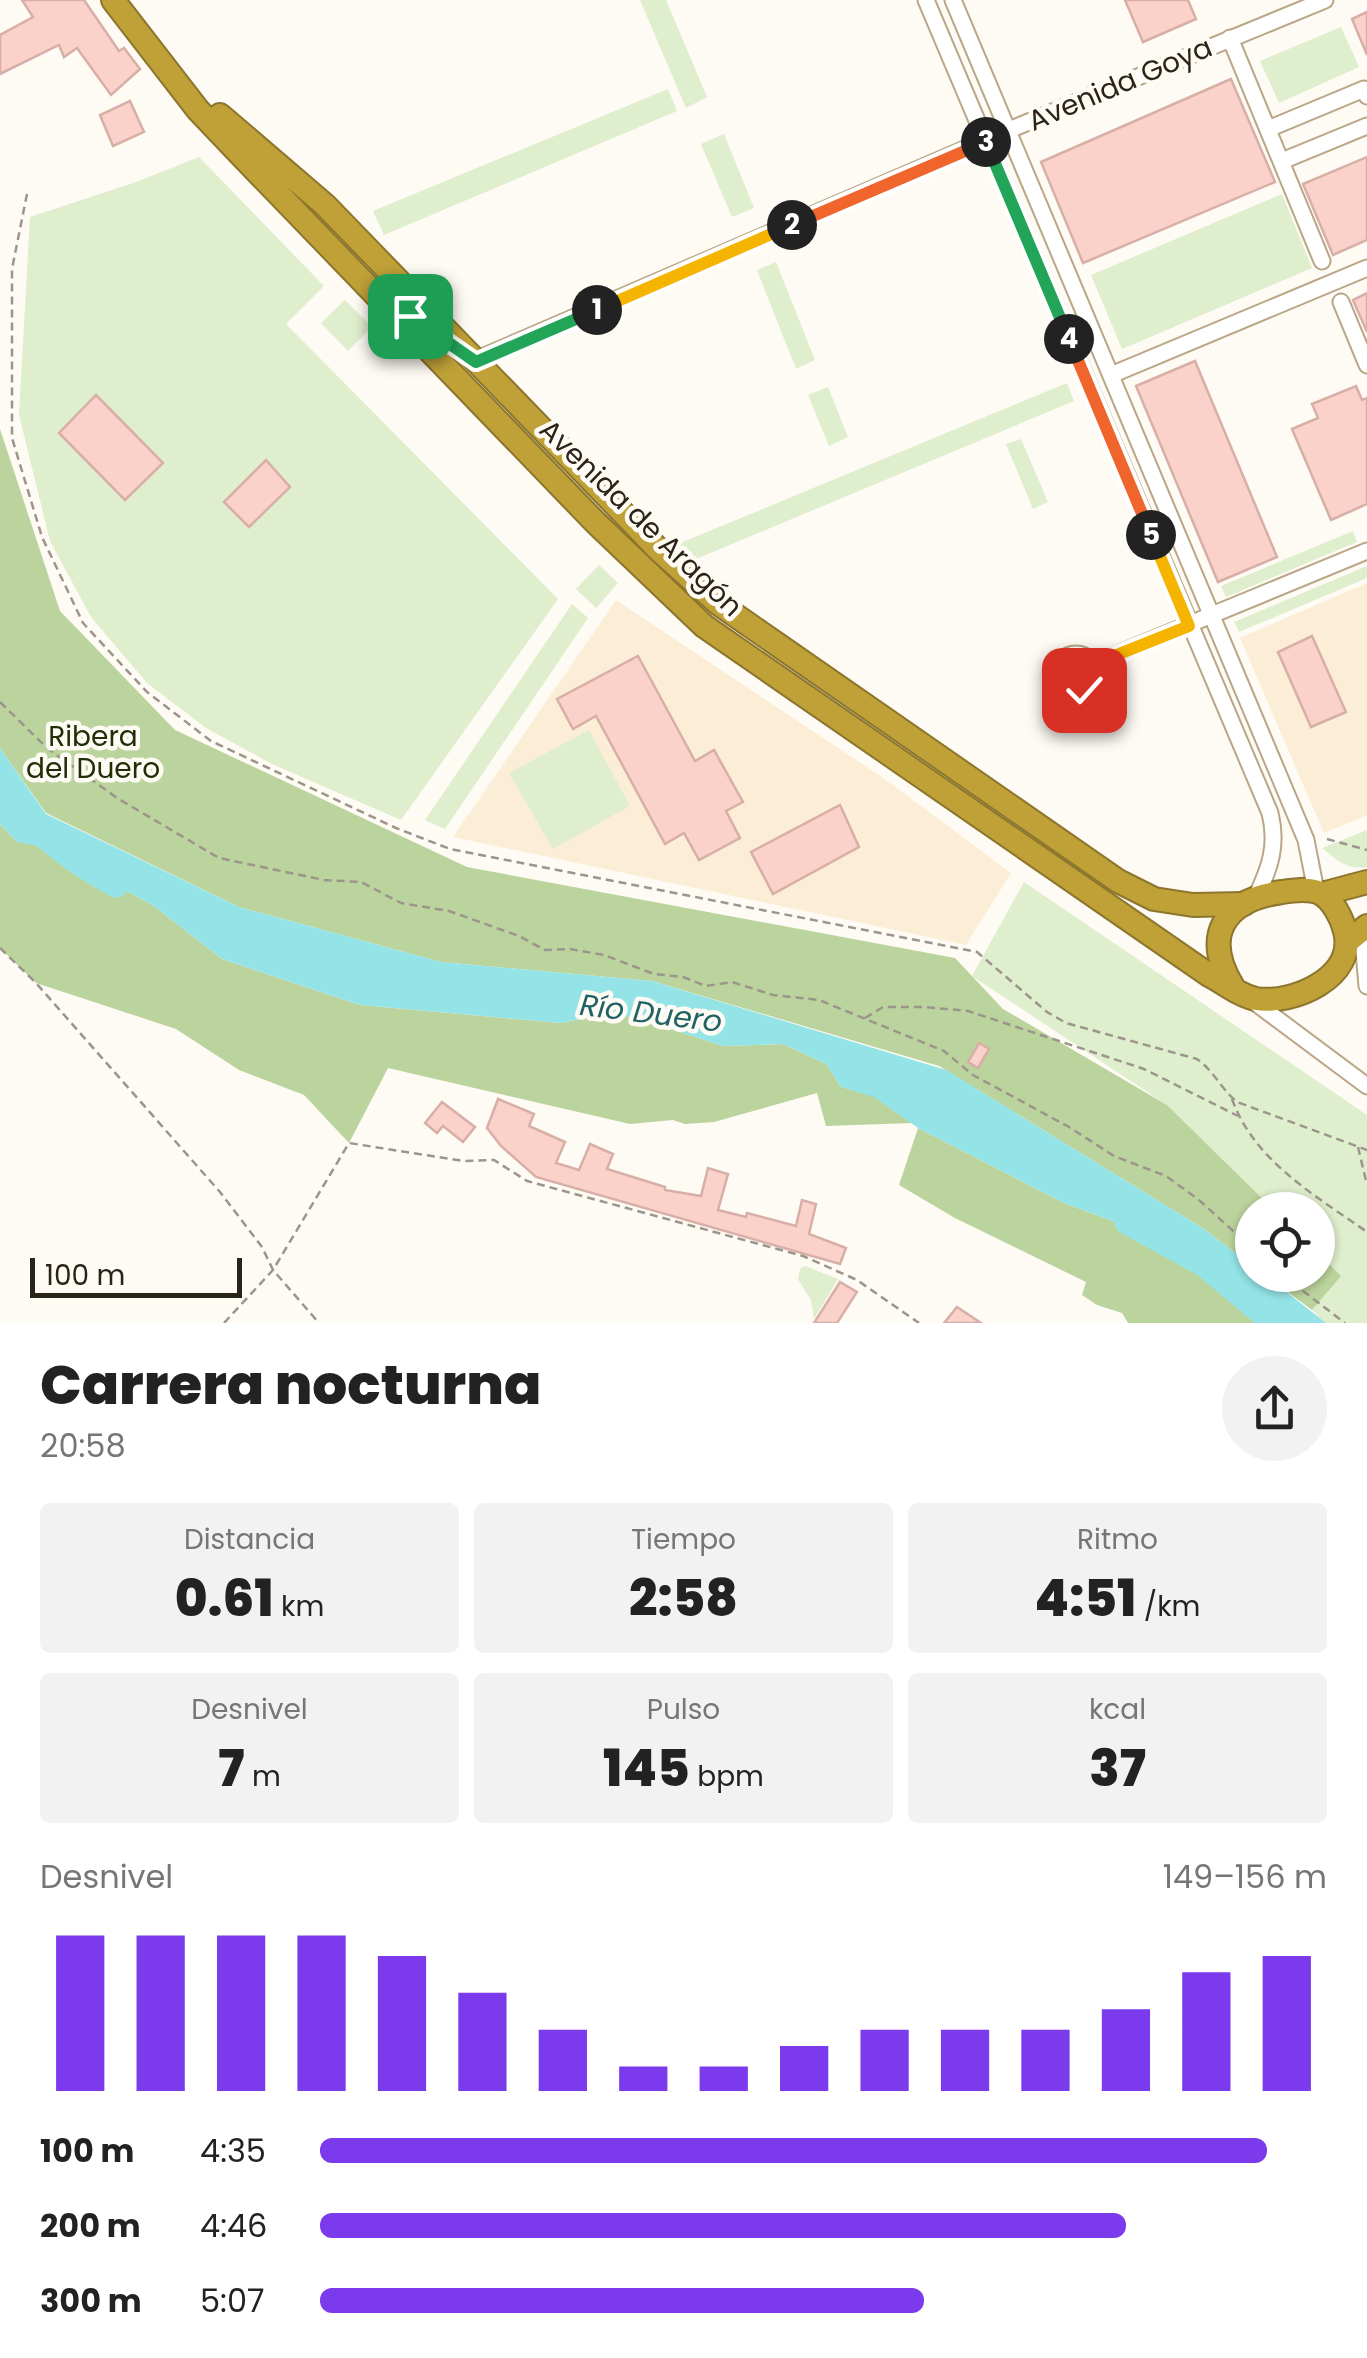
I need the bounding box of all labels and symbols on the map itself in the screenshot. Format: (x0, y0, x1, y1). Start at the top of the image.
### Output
street label: Avenida Goya (1022, 28, 1218, 140)
pin: 3 (961, 117, 1011, 167)
pin: 2 (767, 200, 817, 250)
pin (368, 274, 453, 359)
pin: 1 (572, 285, 622, 335)
pin: 4 (1044, 314, 1094, 364)
street label: Avenida de Aragón (531, 411, 751, 625)
pin: 5 (1126, 510, 1176, 560)
pin (1042, 648, 1127, 733)
park label: Ribera del Duero (26, 717, 160, 788)
water label: Río Duero (577, 983, 725, 1043)
scale bar (30, 1253, 242, 1298)

